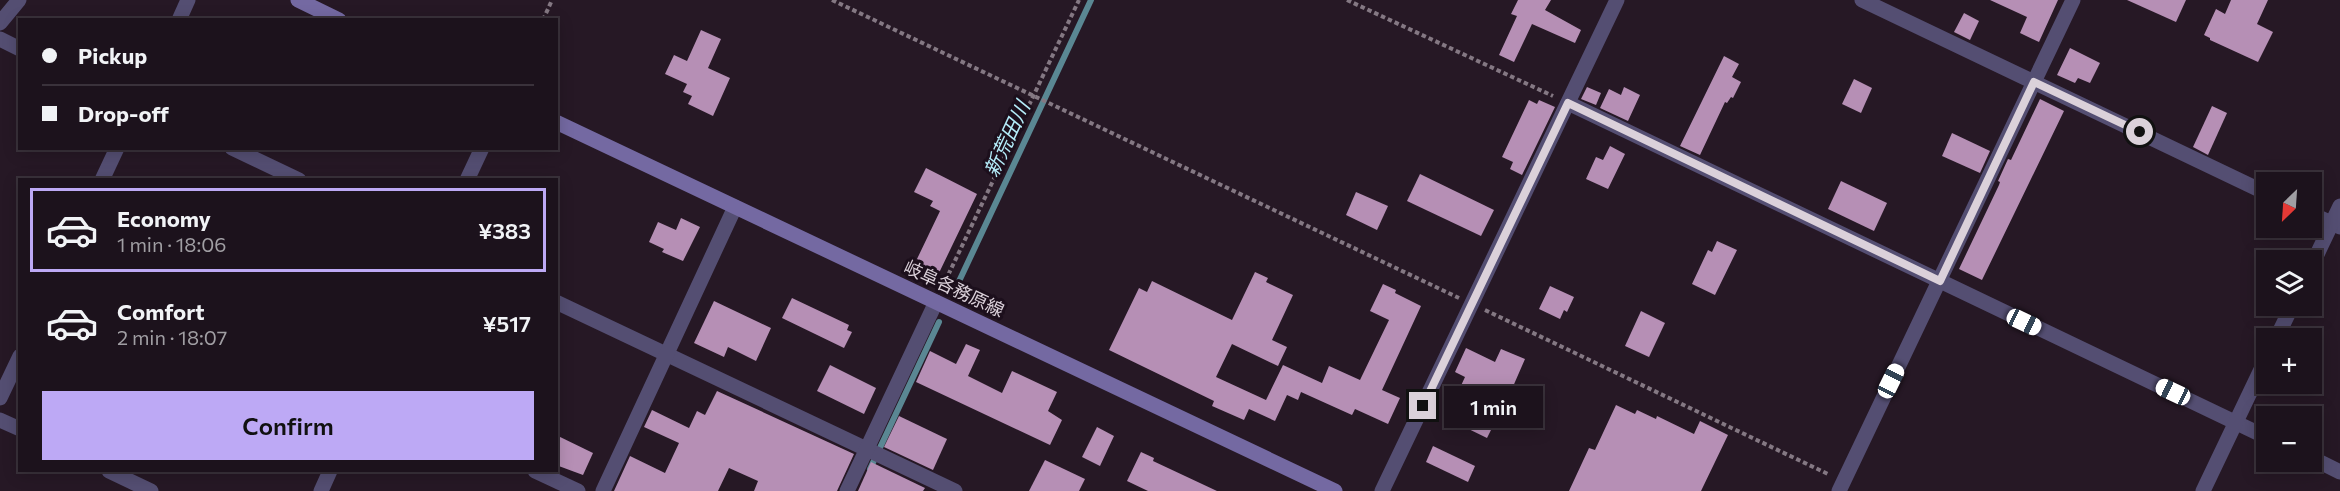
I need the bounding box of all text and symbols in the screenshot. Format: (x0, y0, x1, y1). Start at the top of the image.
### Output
text: Pickup (78, 42, 147, 69)
water label: 新荒田川 (978, 95, 1035, 180)
text: Drop-off (78, 100, 169, 127)
route start (2126, 118, 2153, 145)
north arrow (2256, 172, 2322, 238)
map controls (2256, 172, 2322, 472)
icon: car (45, 203, 99, 257)
text: Economy (117, 205, 211, 232)
text: ¥383 (478, 217, 531, 244)
text: 1 min · 18:06 (117, 232, 226, 256)
button: layers (2256, 250, 2322, 316)
street label: 岐阜各務原線 (901, 255, 1008, 321)
icon: car (45, 296, 99, 350)
text: Comfort (117, 298, 205, 325)
car (2004, 306, 2044, 338)
text: ¥517 (482, 310, 531, 337)
text: 2 min · 18:07 (117, 325, 227, 349)
button: + (2256, 328, 2322, 394)
car (1875, 361, 1907, 401)
car (2153, 376, 2193, 408)
callout: 1 min (1444, 385, 1543, 427)
button: Confirm (42, 391, 534, 460)
route end (1409, 392, 1436, 419)
text: 1 min (1470, 395, 1517, 419)
button: − (2256, 406, 2322, 472)

